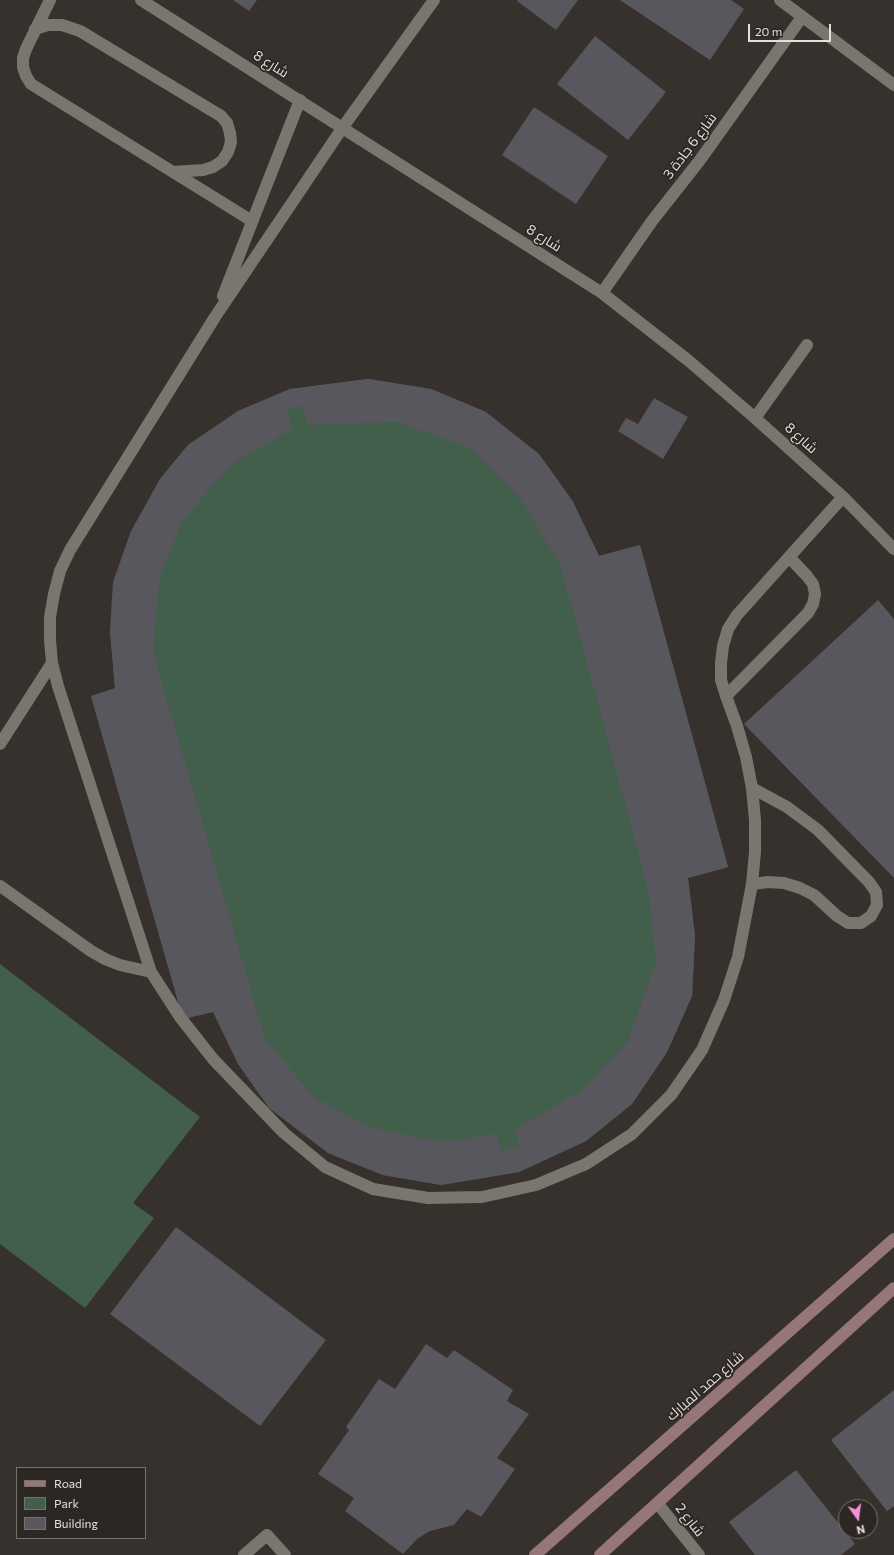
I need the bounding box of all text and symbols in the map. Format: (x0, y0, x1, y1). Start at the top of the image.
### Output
scale bar (750, 16, 833, 42)
text: 20 m (755, 24, 782, 38)
street label: شارع 8 (250, 47, 292, 81)
street label: شارع 6 جادة 3 (660, 110, 720, 182)
street label: شارع 8 (523, 221, 565, 255)
street label: شارع 8 (781, 419, 821, 457)
street label: شارع حمد المبارك (663, 1348, 747, 1424)
legend (16, 1467, 146, 1539)
text: Road (54, 1476, 82, 1490)
text: Park (54, 1496, 79, 1510)
north arrow (838, 1499, 878, 1539)
street label: شارع 2 (672, 1500, 708, 1540)
text: Building (54, 1516, 98, 1530)
text: N (855, 1523, 866, 1537)

